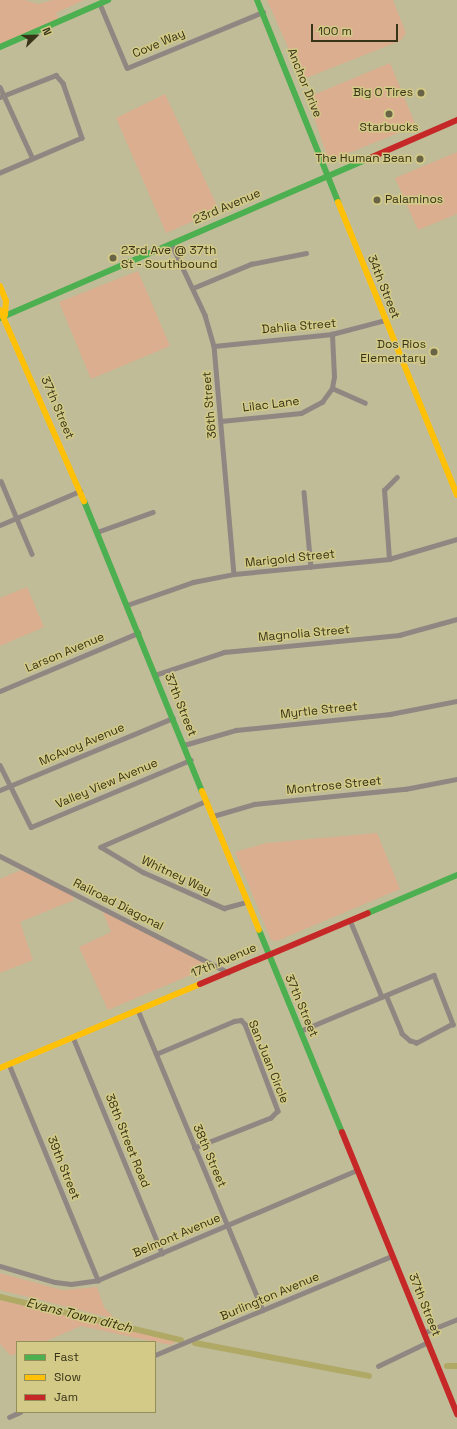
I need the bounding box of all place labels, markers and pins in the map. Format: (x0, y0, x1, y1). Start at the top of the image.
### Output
place label: Big O Tires (353, 86, 413, 100)
marker: Big O Tires (416, 88, 426, 98)
marker: Starbucks (384, 109, 394, 119)
place label: Starbucks (359, 121, 419, 135)
place label: The Human Bean (315, 152, 412, 166)
marker: The Human Bean (415, 154, 425, 164)
place label: Palaminos (385, 193, 443, 207)
marker: Palaminos (372, 195, 382, 205)
place label: 23rd Ave @ 37th St - Southbound (121, 244, 218, 272)
marker: 23rd Ave @ 37th St - Southbound (108, 253, 118, 263)
place label: Dos Rios Elementary (360, 338, 426, 366)
marker: Dos Rios Elementary (429, 347, 439, 357)

